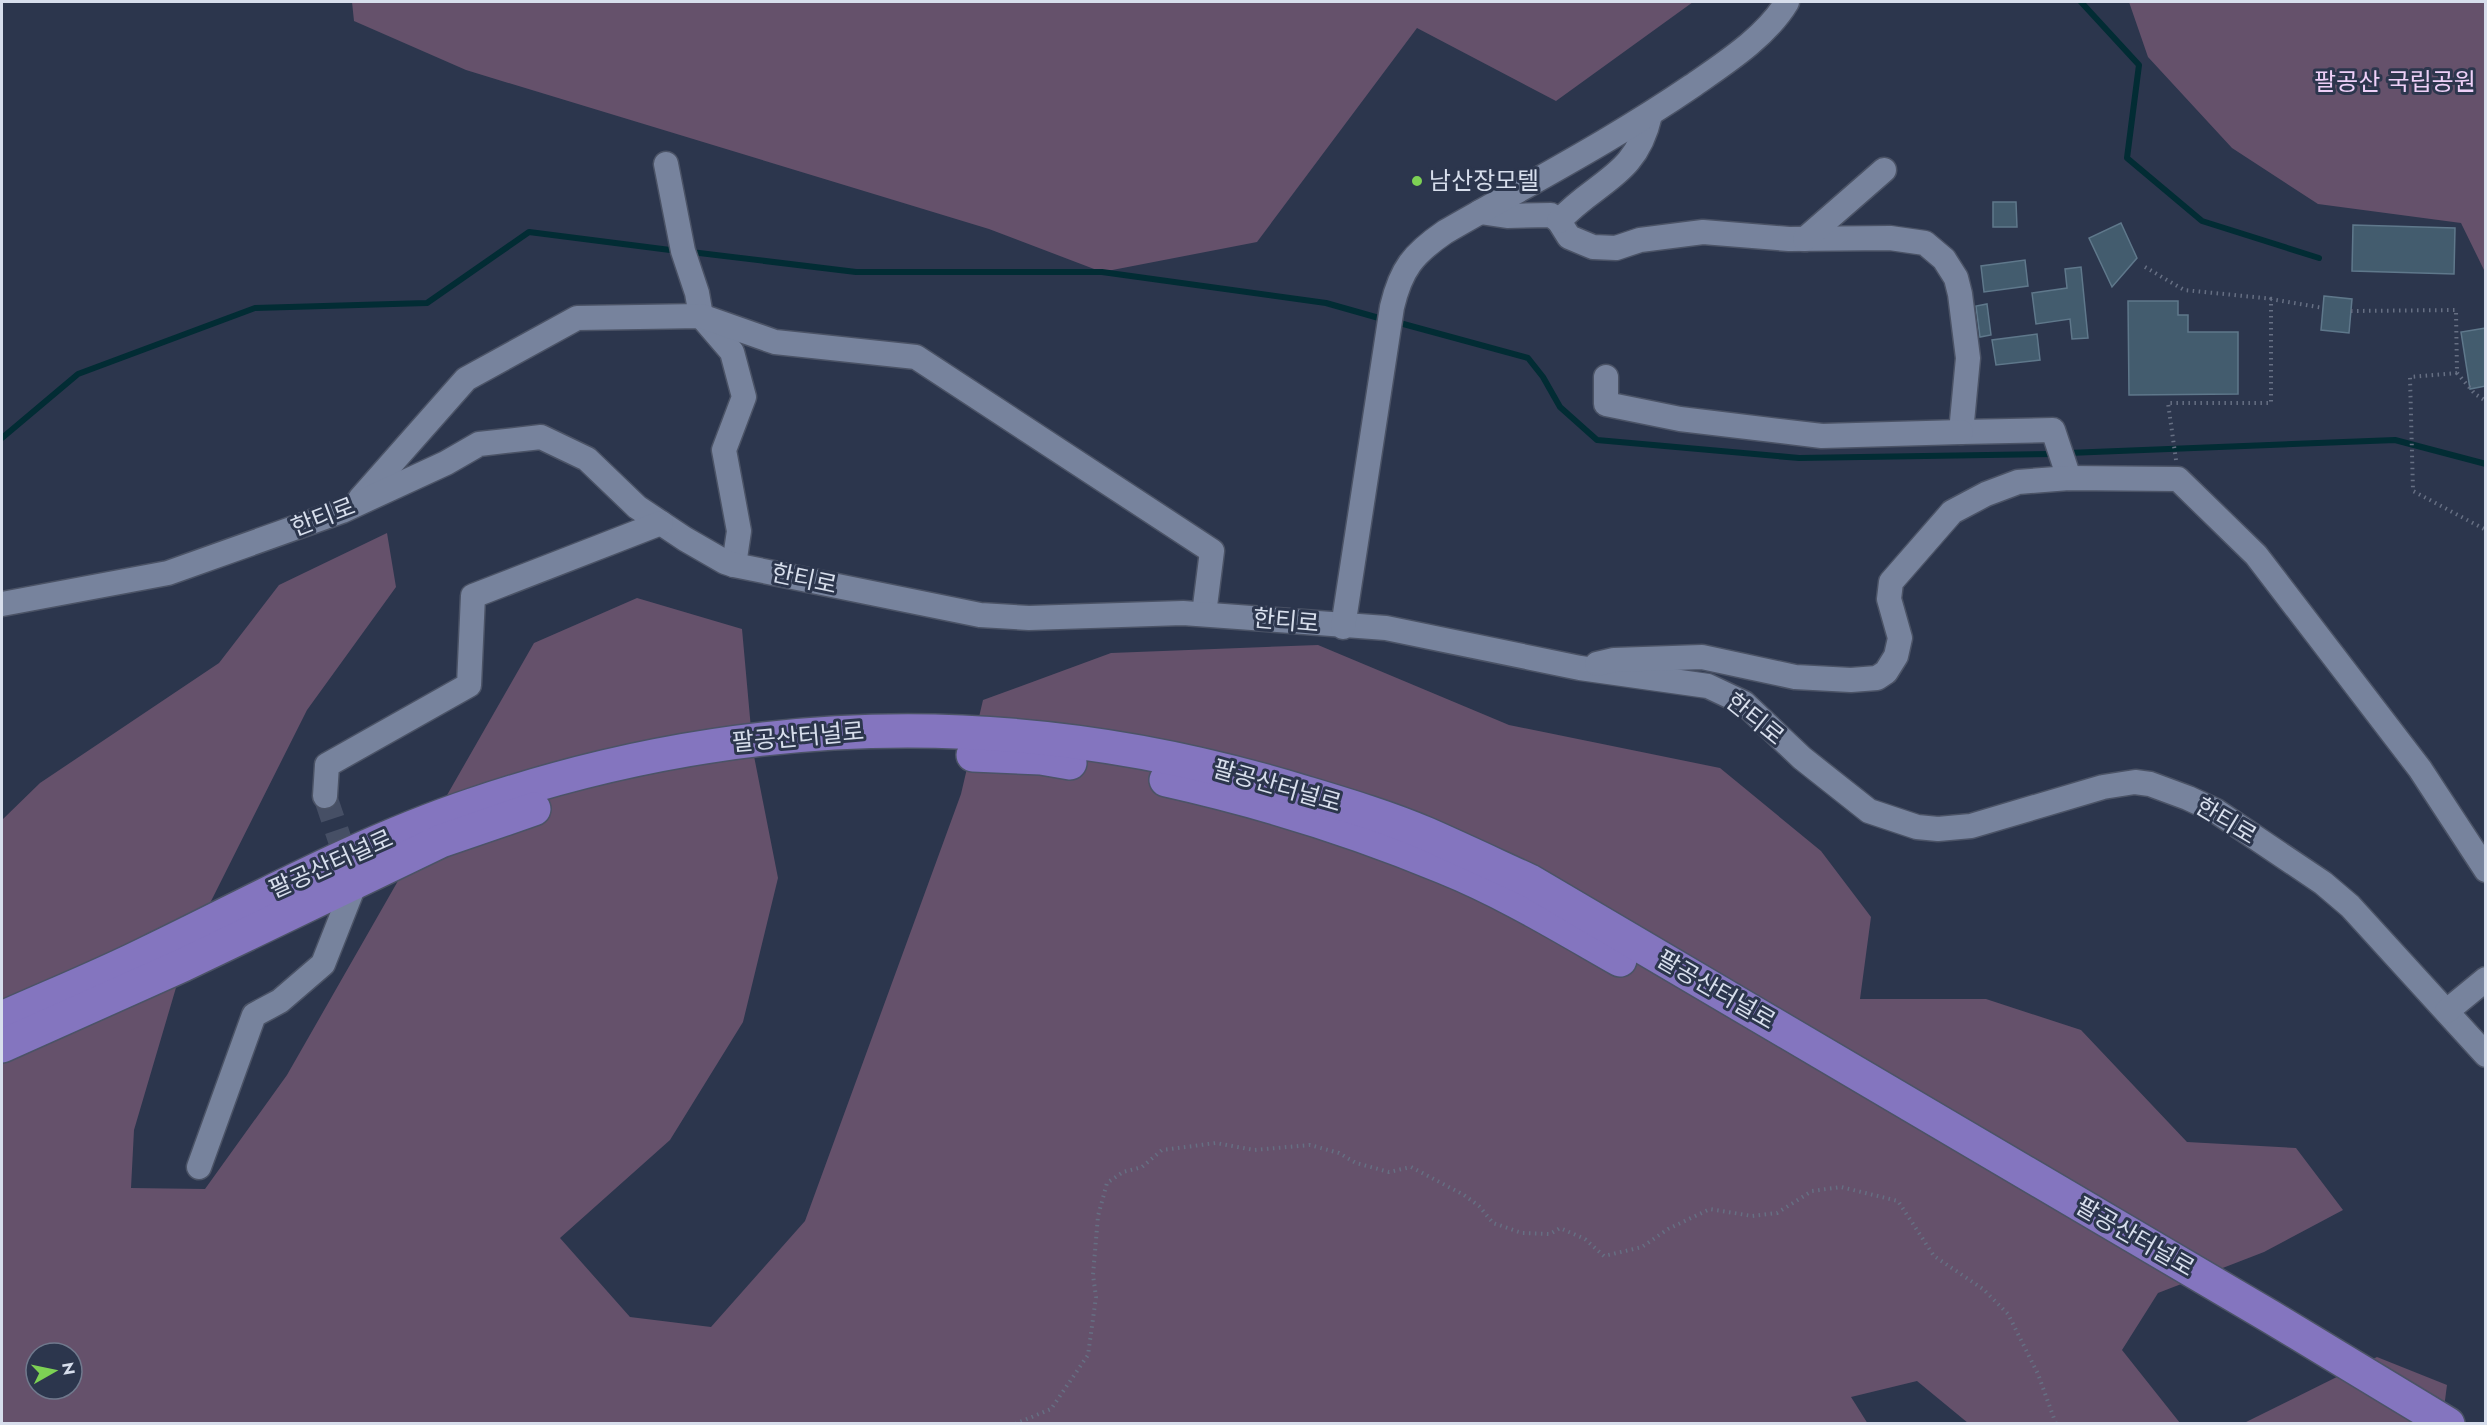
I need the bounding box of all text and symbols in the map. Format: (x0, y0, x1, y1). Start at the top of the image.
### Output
park label: 팔공산 국립공원 (2314, 64, 2476, 99)
place label: 남산장모텔 (1429, 163, 1539, 198)
marker: 남산장모텔 (1410, 174, 1424, 188)
street label: 한티로 (286, 488, 360, 545)
street label: 한티로 (768, 555, 840, 603)
street label: 한티로 (1252, 600, 1321, 641)
street label: 한티로 (1719, 684, 1792, 753)
street label: 팔공산터널로 (730, 713, 865, 760)
street label: 팔공산터널로 (1209, 750, 1346, 821)
street label: 한티로 (2189, 789, 2264, 853)
street label: 팔공산터널로 (263, 821, 398, 906)
street label: 팔공산터널로 (1650, 941, 1782, 1038)
street label: 팔공산터널로 (2069, 1188, 2201, 1285)
north arrow (24, 1341, 84, 1401)
text: N (56, 1361, 81, 1377)

